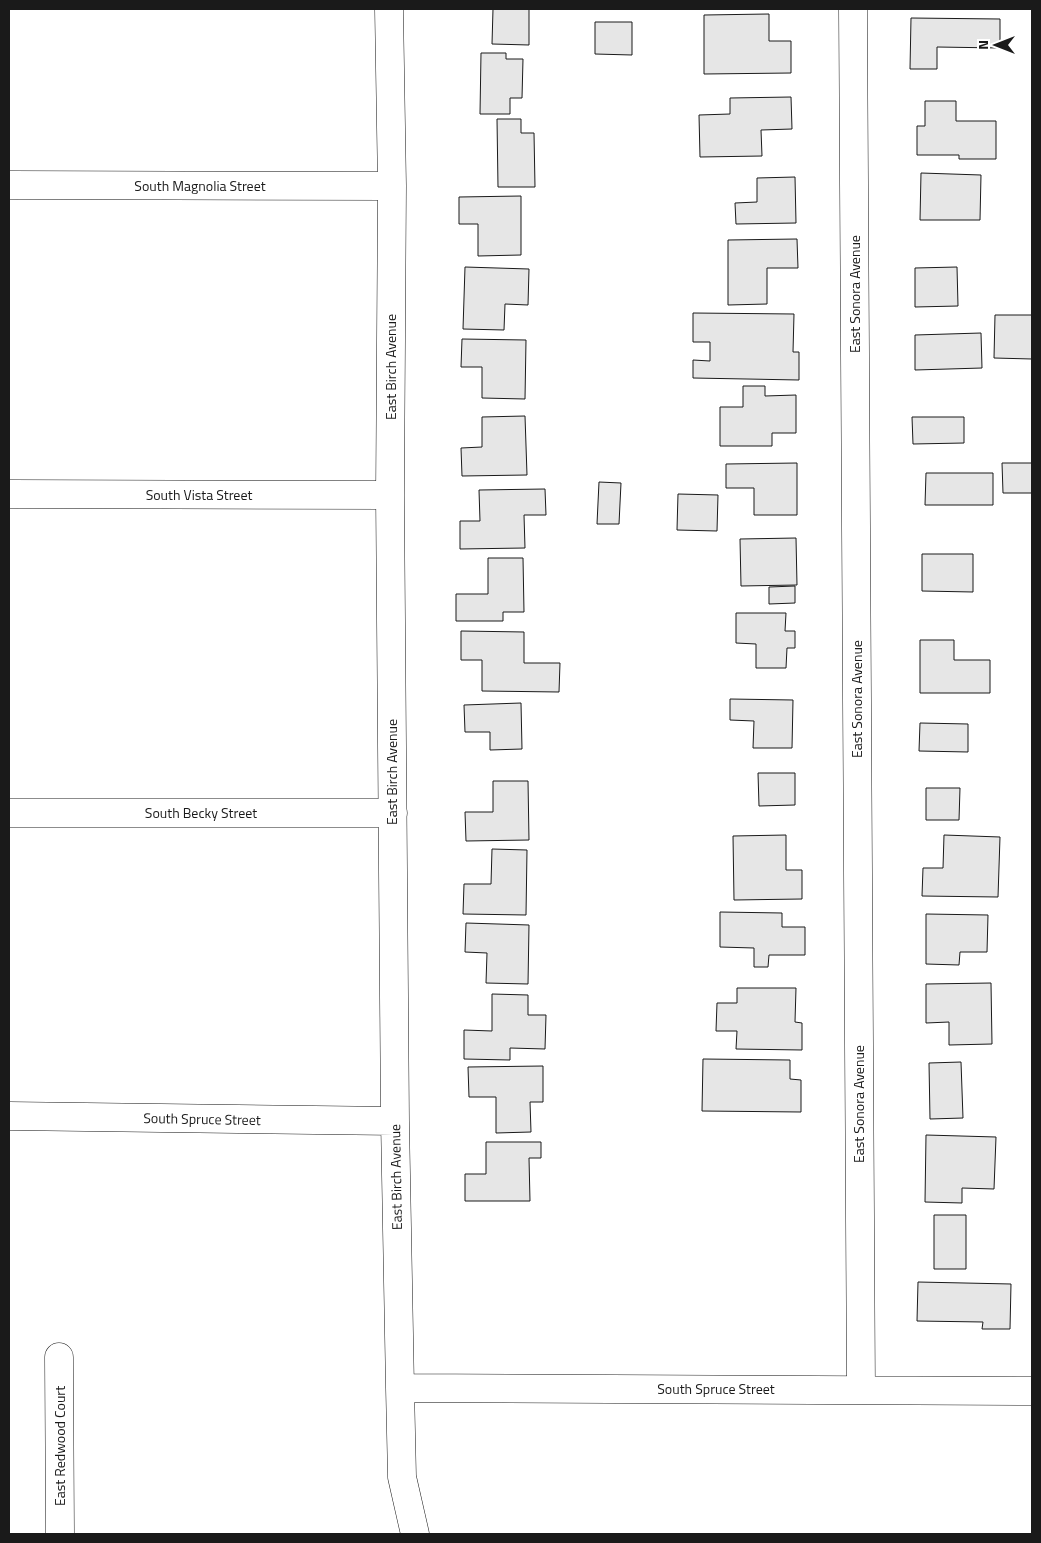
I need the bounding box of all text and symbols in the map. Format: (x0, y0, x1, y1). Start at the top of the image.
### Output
north arrow (971, 20, 1021, 70)
text: N (972, 40, 993, 50)
street label: South Magnolia Street (134, 175, 266, 196)
street label: East Sonora Avenue (844, 235, 865, 353)
street label: East Birch Avenue (380, 314, 401, 420)
street label: South Vista Street (146, 484, 252, 505)
street label: East Sonora Avenue (846, 640, 867, 758)
street label: East Birch Avenue (381, 719, 402, 825)
street label: South Becky Street (145, 802, 257, 823)
street label: East Sonora Avenue (848, 1045, 869, 1163)
street label: South Spruce Street (143, 1107, 261, 1130)
street label: East Birch Avenue (384, 1124, 407, 1230)
street label: South Spruce Street (657, 1378, 775, 1399)
street label: East Redwood Court (49, 1386, 70, 1506)

